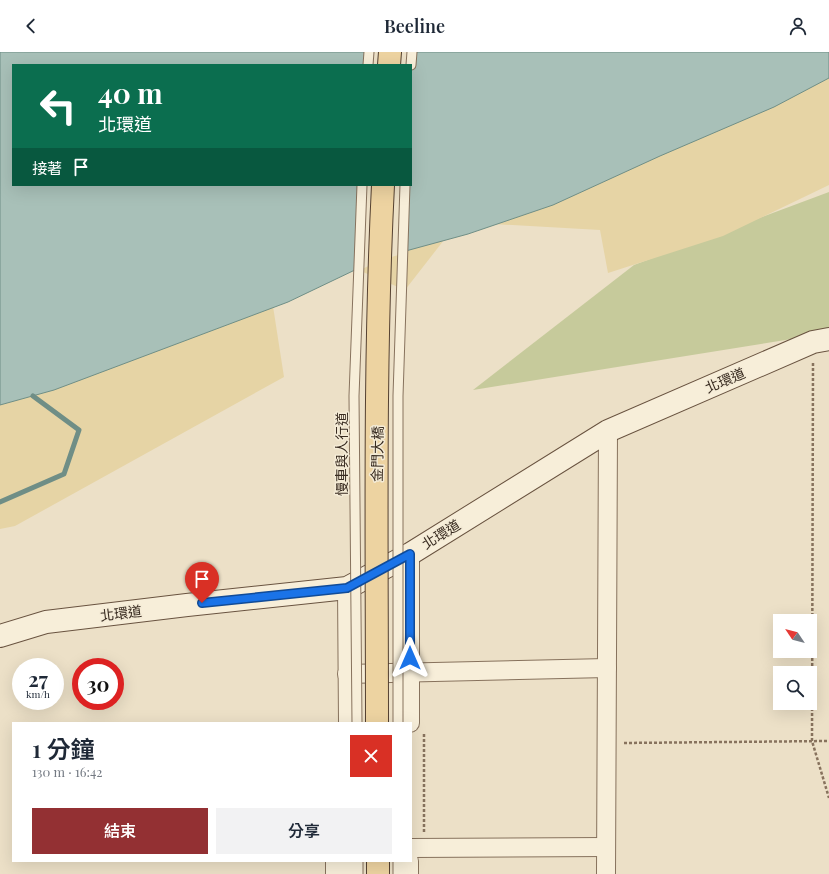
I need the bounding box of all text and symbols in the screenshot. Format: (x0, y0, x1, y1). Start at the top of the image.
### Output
text: Beeline (384, 14, 445, 38)
icon: back (20, 15, 42, 37)
icon: person (787, 15, 809, 37)
text: 40 m (98, 74, 163, 111)
icon: left (32, 80, 84, 132)
text: 北環道 (98, 112, 152, 136)
icon: arrive (70, 156, 92, 178)
text: 接著 (32, 158, 62, 178)
street label: 北環道 (702, 363, 748, 397)
street label: 慢車與人行道 (332, 412, 351, 496)
street label: 金門大橋 (367, 426, 387, 482)
street label: 北環道 (418, 515, 464, 553)
pin (185, 562, 219, 603)
icon: arrive (191, 568, 213, 590)
street label: 北環道 (99, 601, 143, 625)
north arrow (773, 614, 817, 658)
map controls (773, 614, 817, 710)
position arrow (389, 637, 431, 679)
speed limit sign: 30 (72, 658, 124, 710)
text: 27 (28, 665, 48, 692)
button: search (773, 666, 817, 710)
text: km/h (26, 687, 50, 701)
text: 1 分鐘 (32, 732, 95, 764)
button: close (350, 735, 392, 777)
text: 130 m · 16:42 (32, 763, 103, 780)
button: 結束 (32, 808, 208, 854)
button: 分享 (216, 808, 392, 854)

